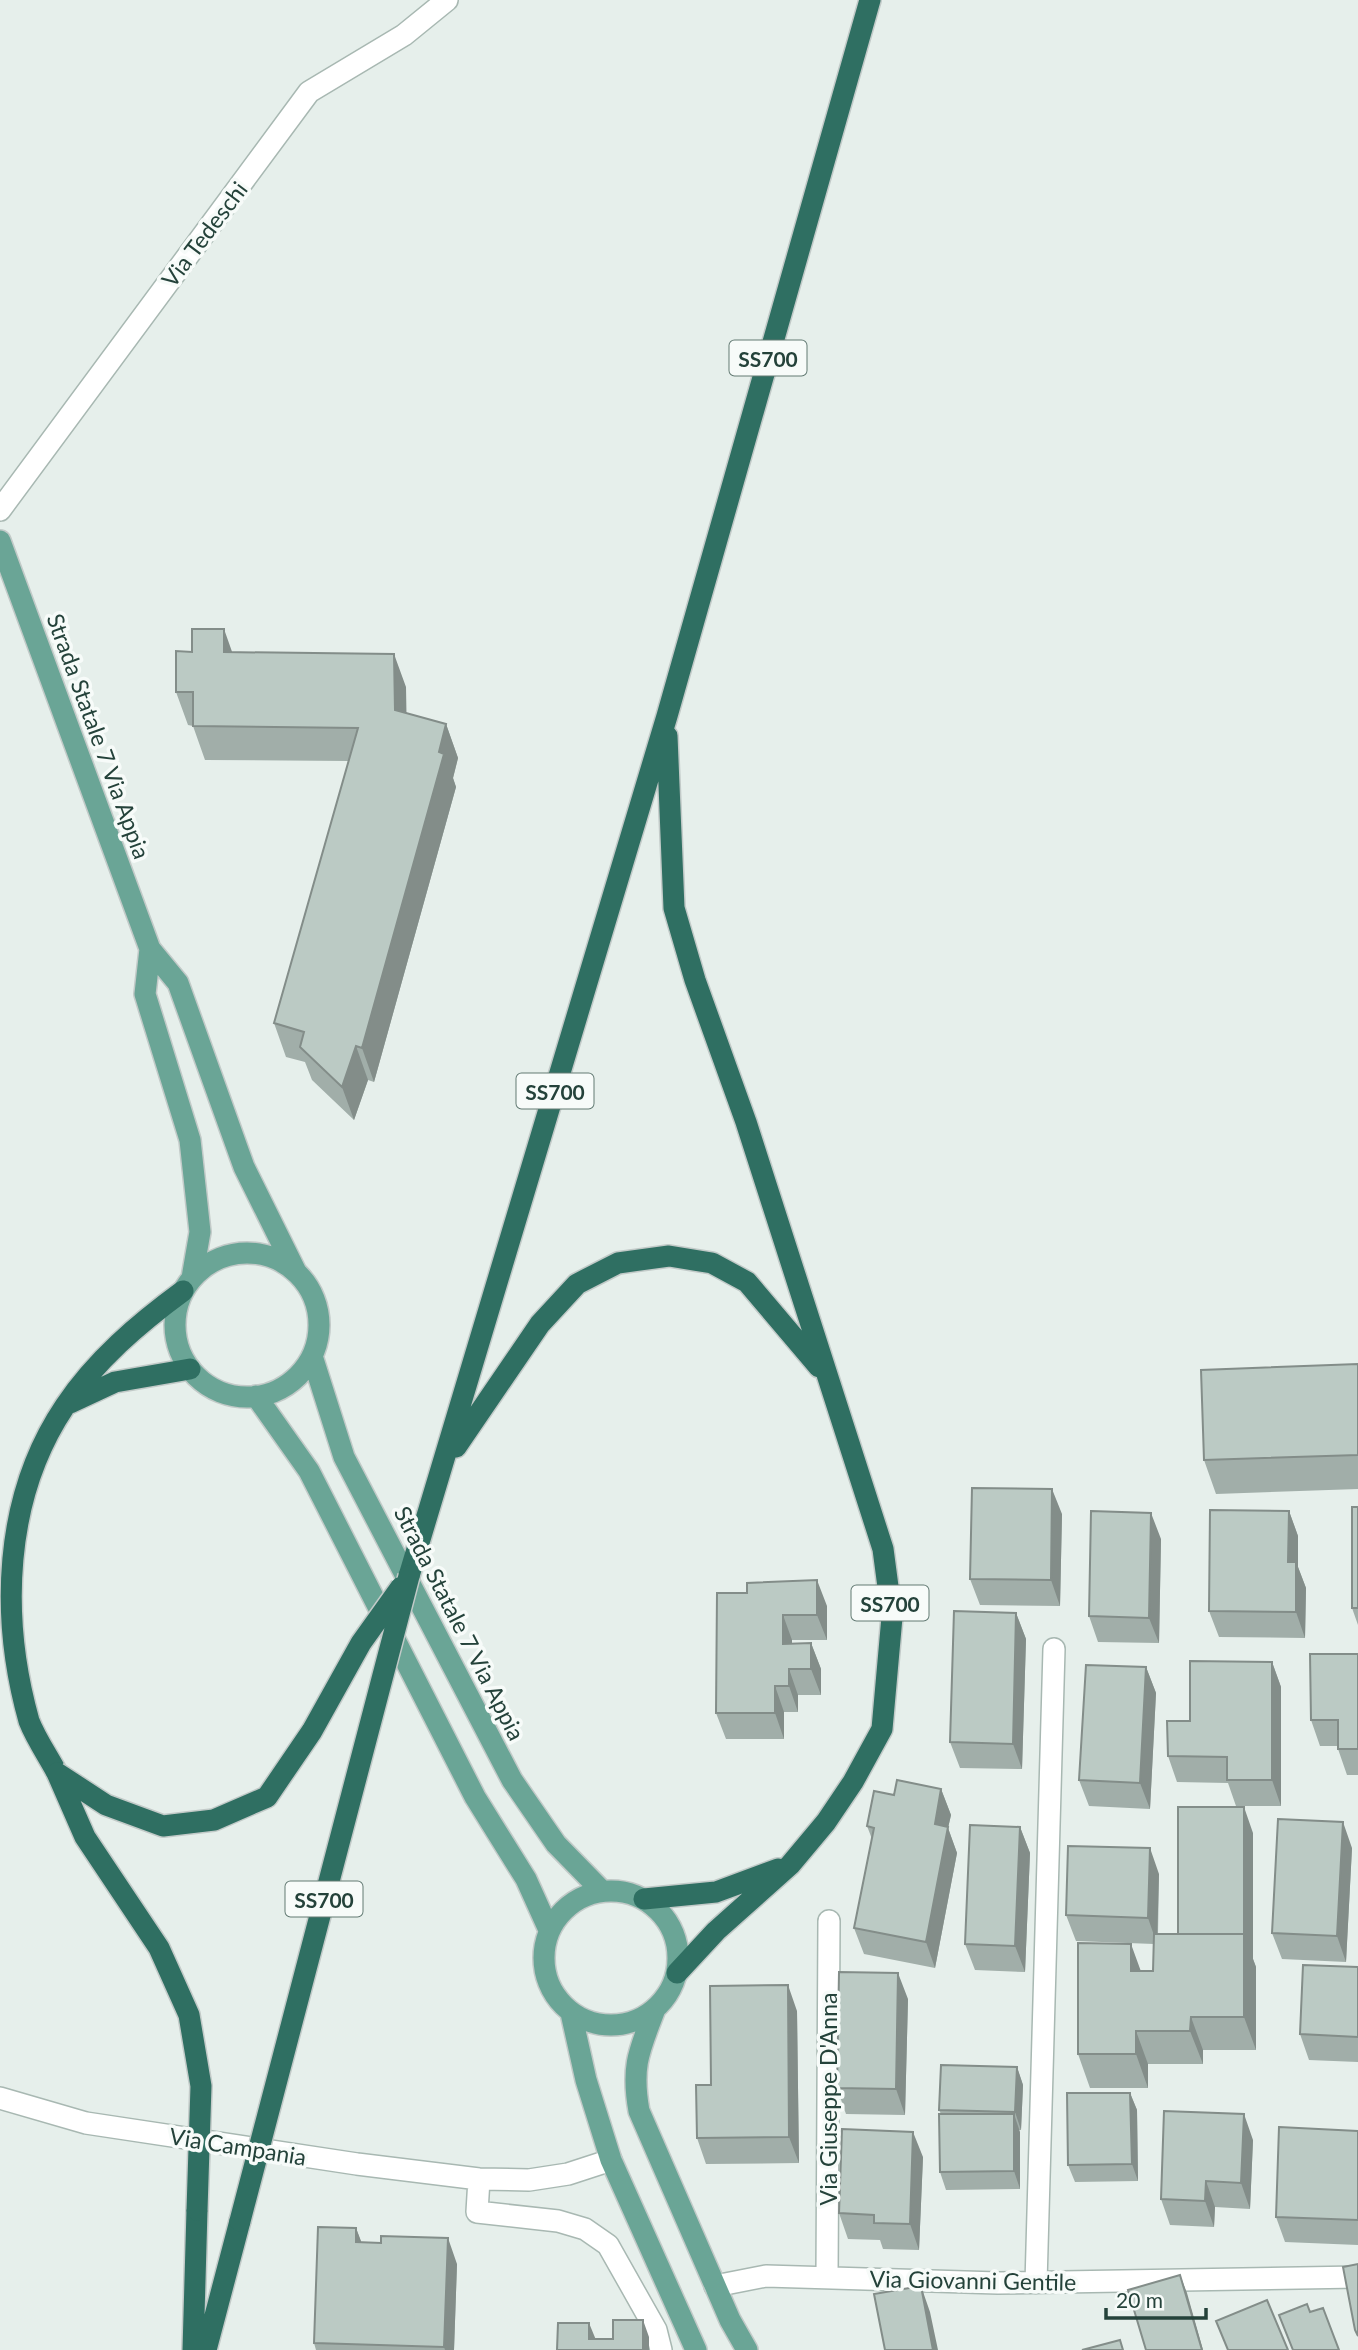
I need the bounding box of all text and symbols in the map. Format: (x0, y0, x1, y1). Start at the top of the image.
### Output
street label: Via Tedeschi (155, 176, 253, 292)
road number: SS700 (730, 340, 806, 376)
street label: Strada Statale 7 Via Appia (42, 610, 156, 862)
road number: SS700 (516, 1074, 594, 1108)
street label: Strada Statale 7 Via Appia (389, 1501, 531, 1745)
road number: SS700 (852, 1586, 928, 1620)
road number: SS700 (286, 1882, 362, 1916)
street label: Via Giuseppe D'Anna (814, 1993, 842, 2205)
street label: Via Campania (168, 2121, 308, 2171)
street label: Via Giovanni Gentile (869, 2264, 1077, 2296)
scale bar (1106, 2276, 1206, 2320)
text: 20 m (1116, 2287, 1163, 2312)

